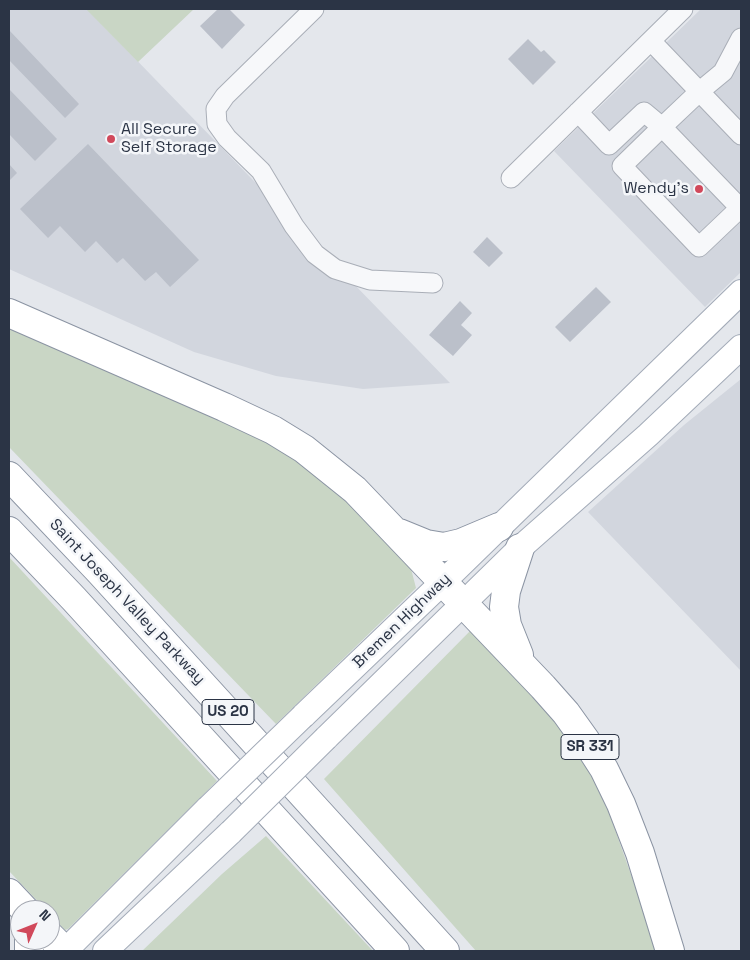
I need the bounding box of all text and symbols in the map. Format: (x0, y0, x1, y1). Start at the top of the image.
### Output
place label: All Secure Self Storage (121, 120, 217, 158)
marker: All Secure Self Storage (105, 133, 117, 145)
place label: Wendy's (623, 179, 689, 199)
marker: Wendy's (693, 183, 705, 195)
street label: Saint Joseph Valley Parkway (45, 515, 209, 689)
street label: Bremen Highway (349, 569, 455, 673)
road number: US 20 (202, 700, 254, 724)
road number: SR 331 (561, 734, 619, 760)
north arrow (10, 900, 60, 950)
text: N (35, 906, 55, 925)

